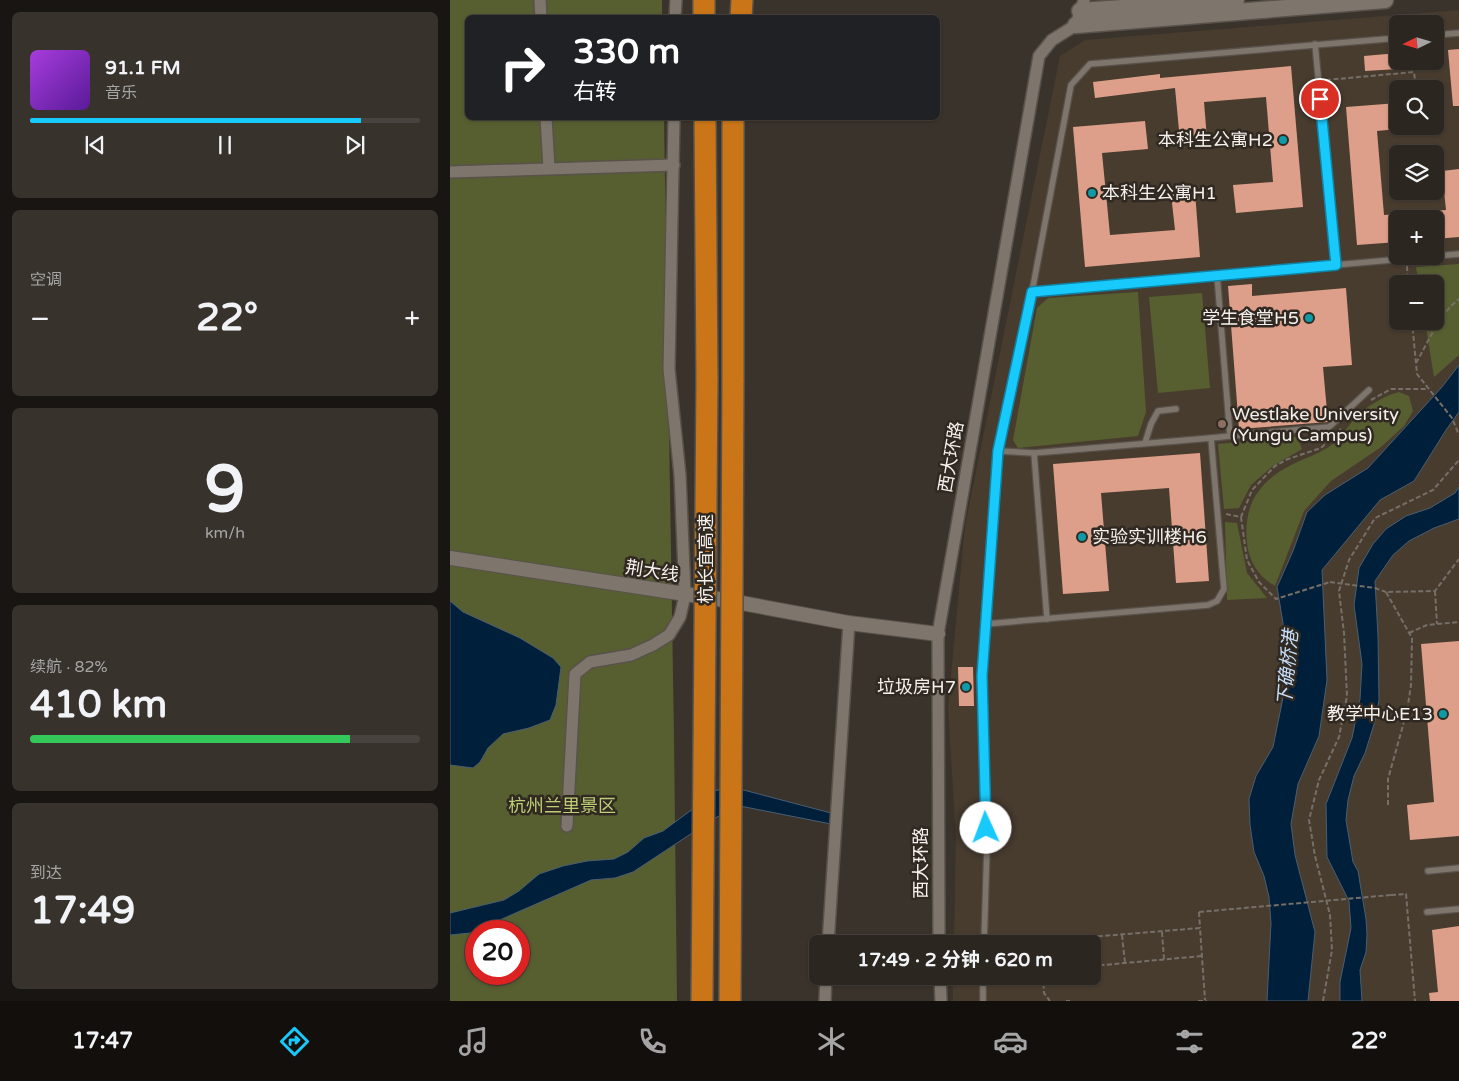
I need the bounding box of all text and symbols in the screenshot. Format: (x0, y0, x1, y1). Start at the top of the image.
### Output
north arrow (1389, 15, 1444, 70)
map controls (1389, 15, 1444, 330)
text: 330 m (573, 31, 680, 73)
icon: right (490, 35, 555, 100)
text: 91.1 FM (105, 57, 181, 79)
pin (1299, 78, 1341, 120)
text: 右转 (573, 79, 617, 105)
button: search (1389, 80, 1444, 135)
text: 音乐 (105, 83, 137, 103)
icon: arrive (1306, 85, 1334, 113)
place label: 本科生公寓H2 (1158, 129, 1273, 151)
icon: previous (81, 131, 109, 159)
icon: pause (211, 131, 239, 159)
icon: next (341, 131, 369, 159)
marker: 本科生公寓H2 (1277, 134, 1289, 146)
button: layers (1389, 145, 1444, 200)
place label: 本科生公寓H1 (1102, 182, 1217, 204)
marker: 本科生公寓H1 (1086, 187, 1098, 199)
button: + (1389, 210, 1444, 265)
text: 空调 (30, 270, 62, 290)
button: − (1389, 275, 1444, 330)
text: 22° (196, 295, 258, 341)
text: − (30, 302, 50, 336)
text: + (404, 302, 420, 336)
place label: 学生食堂H5 (1202, 307, 1299, 329)
marker: 学生食堂H5 (1303, 312, 1315, 324)
place label: Westlake University (Yungu Campus) (1232, 403, 1399, 446)
marker: Westlake University (Yungu Campus) (1216, 418, 1228, 430)
street label: 西大环路 (934, 420, 968, 494)
text: 9 (205, 451, 245, 530)
street label: 杭长宜高速 (695, 514, 717, 604)
text: km/h (205, 523, 245, 543)
place label: 实验实训楼H6 (1092, 526, 1207, 548)
marker: 实验实训楼H6 (1076, 531, 1088, 543)
street label: 荆大线 (624, 556, 680, 586)
water label: 下确桥港 (1274, 626, 1303, 707)
text: 续航 · 82% (30, 657, 108, 677)
place label: 垃圾房H7 (877, 676, 956, 698)
marker: 垃圾房H7 (960, 681, 972, 693)
text: 410 km (30, 682, 167, 728)
place label: 教学中心E13 (1327, 703, 1433, 725)
marker: 教学中心E13 (1437, 708, 1449, 720)
park label: 杭州兰里景区 (508, 795, 616, 817)
position arrow (959, 801, 1011, 853)
street label: 西大环路 (910, 827, 932, 899)
text: 到达 (30, 863, 62, 883)
text: 17:49 (30, 888, 135, 934)
speed limit sign: 20 (465, 920, 530, 985)
text: 17:49 · 2 分钟 · 620 m (857, 949, 1053, 971)
icon: directions (277, 1024, 312, 1059)
icon: music (456, 1024, 491, 1059)
icon: phone (635, 1024, 670, 1059)
icon: climate (814, 1024, 849, 1059)
icon: car (993, 1024, 1028, 1059)
icon: filters (1172, 1024, 1207, 1059)
text: 17:47 (72, 1028, 133, 1054)
text: 22° (1351, 1028, 1387, 1054)

